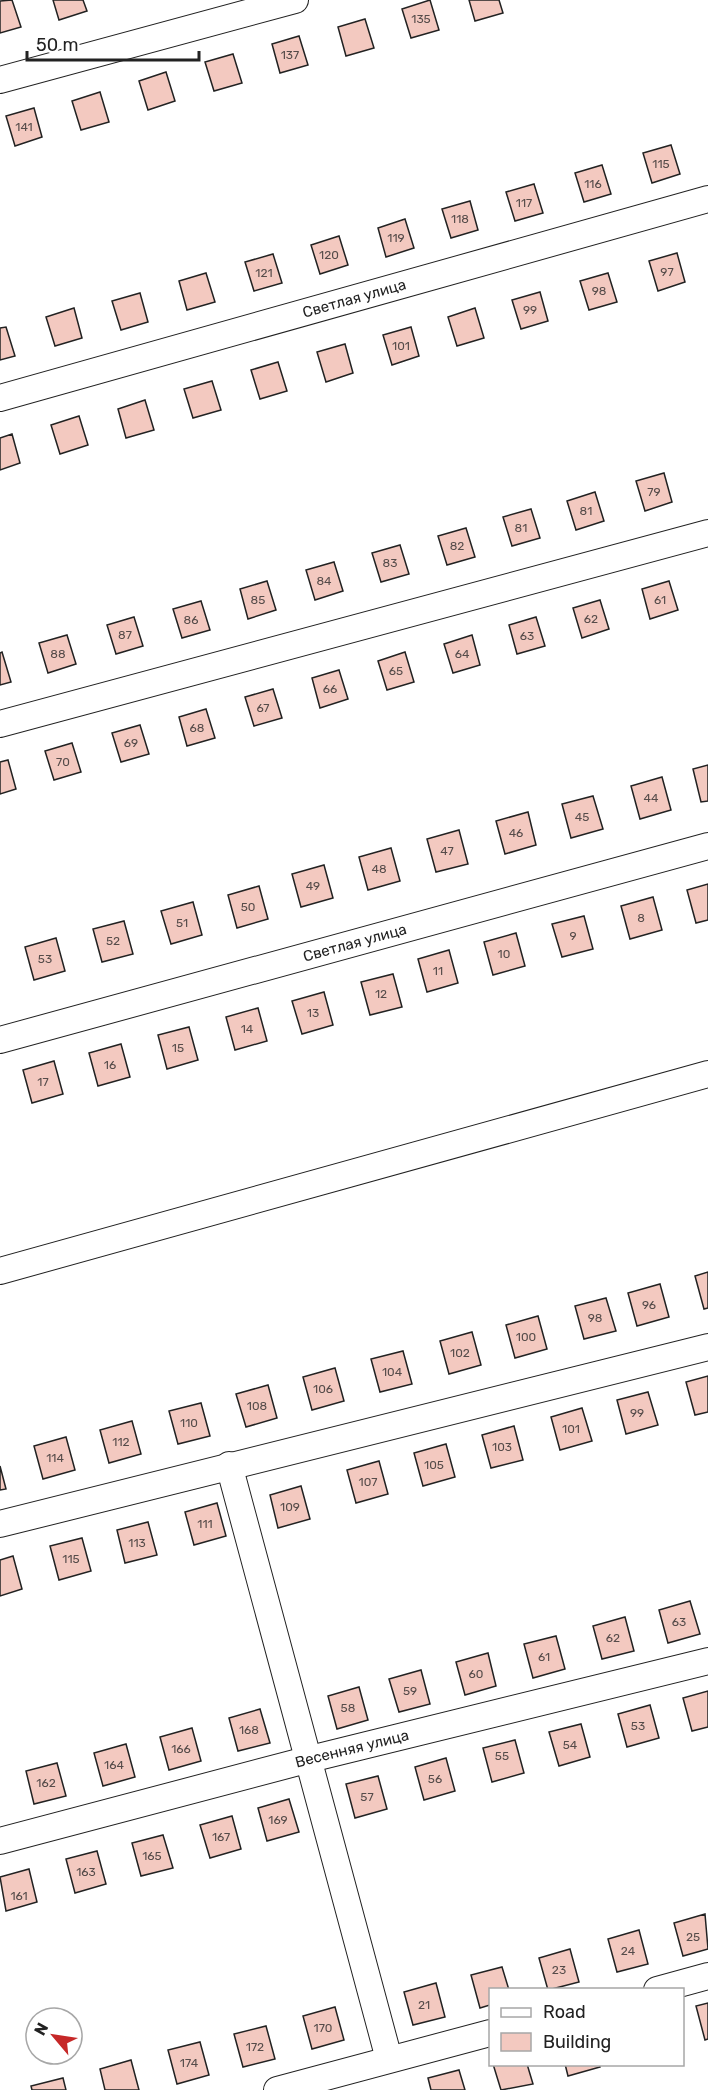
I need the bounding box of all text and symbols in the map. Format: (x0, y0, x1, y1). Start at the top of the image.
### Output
house number: 135 (411, 12, 431, 26)
scale bar (27, 24, 200, 62)
text: 50 m (36, 34, 79, 56)
house number: 137 (281, 48, 299, 62)
house number: 141 (15, 120, 33, 134)
house number: 115 (652, 157, 670, 171)
house number: 116 (584, 177, 602, 191)
house number: 117 (516, 196, 532, 210)
house number: 118 (451, 212, 469, 226)
house number: 119 (387, 231, 405, 245)
house number: 120 (319, 248, 339, 262)
house number: 97 (660, 265, 674, 279)
house number: 121 (255, 266, 273, 280)
street label: Светлая улица (301, 275, 408, 322)
house number: 98 (592, 284, 606, 298)
house number: 99 (523, 303, 537, 317)
house number: 101 (392, 339, 410, 353)
house number: 79 (647, 485, 661, 499)
house number: 81 (580, 504, 592, 518)
house number: 81 (515, 521, 527, 535)
house number: 82 (450, 539, 464, 553)
house number: 83 (383, 556, 397, 570)
house number: 84 (316, 574, 332, 588)
house number: 85 (251, 593, 265, 607)
house number: 61 (654, 593, 666, 607)
house number: 62 (584, 612, 598, 626)
house number: 86 (184, 613, 198, 627)
house number: 87 (118, 628, 132, 642)
house number: 63 (520, 629, 534, 643)
house number: 88 (50, 647, 66, 661)
house number: 64 (455, 647, 470, 661)
house number: 65 (389, 664, 403, 678)
house number: 66 (323, 682, 337, 696)
house number: 67 (256, 701, 270, 715)
house number: 68 (190, 721, 204, 735)
house number: 69 (124, 736, 138, 750)
house number: 70 (56, 755, 70, 769)
house number: 44 (644, 791, 659, 805)
house number: 45 (575, 810, 589, 824)
house number: 46 (509, 826, 523, 840)
house number: 47 (440, 844, 454, 858)
house number: 48 (371, 862, 387, 876)
house number: 49 (306, 879, 320, 893)
house number: 50 (241, 900, 255, 914)
house number: 8 (637, 911, 645, 925)
house number: 51 (176, 916, 188, 930)
street label: Светлая улица (301, 920, 409, 966)
house number: 9 (569, 929, 577, 943)
house number: 52 (106, 934, 120, 948)
house number: 10 (498, 947, 510, 961)
house number: 53 (38, 952, 52, 966)
house number: 11 (433, 964, 443, 978)
house number: 12 (375, 987, 387, 1001)
house number: 13 (307, 1006, 319, 1020)
house number: 14 (241, 1022, 254, 1036)
house number: 15 (172, 1041, 184, 1055)
house number: 16 (104, 1058, 116, 1072)
house number: 17 (37, 1075, 49, 1089)
house number: 96 (642, 1298, 656, 1312)
house number: 98 (588, 1311, 602, 1325)
house number: 100 (516, 1330, 536, 1344)
house number: 102 (450, 1346, 470, 1360)
house number: 104 (382, 1365, 403, 1379)
house number: 106 (313, 1382, 333, 1396)
house number: 108 (247, 1399, 267, 1413)
house number: 99 (630, 1406, 644, 1420)
house number: 110 (180, 1416, 198, 1430)
house number: 101 (562, 1422, 580, 1436)
house number: 112 (112, 1435, 130, 1449)
house number: 103 (492, 1440, 512, 1454)
house number: 114 (46, 1451, 64, 1465)
house number: 105 (424, 1458, 444, 1472)
house number: 107 (359, 1475, 377, 1489)
house number: 109 (280, 1500, 300, 1514)
house number: 111 (197, 1517, 213, 1531)
house number: 113 (128, 1536, 146, 1550)
house number: 115 (62, 1552, 80, 1566)
house number: 63 (672, 1615, 686, 1629)
house number: 62 (606, 1631, 620, 1645)
house number: 61 (538, 1650, 550, 1664)
house number: 60 (469, 1667, 483, 1681)
house number: 59 (403, 1684, 417, 1698)
house number: 58 (341, 1701, 355, 1715)
house number: 53 (631, 1719, 645, 1733)
house number: 168 (239, 1723, 259, 1737)
street label: Весенняя улица (293, 1726, 411, 1772)
house number: 54 (563, 1738, 578, 1752)
house number: 166 (171, 1742, 191, 1756)
house number: 55 (495, 1749, 509, 1763)
house number: 164 (104, 1758, 124, 1772)
house number: 56 (428, 1772, 442, 1786)
house number: 162 (36, 1776, 56, 1790)
house number: 57 (360, 1790, 374, 1804)
house number: 169 (268, 1813, 288, 1827)
house number: 167 (212, 1830, 230, 1844)
house number: 165 (142, 1849, 162, 1863)
house number: 163 (76, 1865, 96, 1879)
house number: 161 (10, 1889, 28, 1903)
house number: 25 (686, 1930, 700, 1944)
house number: 24 (621, 1944, 636, 1958)
house number: 23 (552, 1963, 566, 1977)
legend (489, 1988, 684, 2066)
house number: 21 (418, 1998, 430, 2012)
text: Road (543, 2001, 586, 2023)
north arrow (24, 2006, 84, 2066)
text: N (30, 2019, 52, 2039)
house number: 170 (314, 2021, 332, 2035)
text: Building (543, 2031, 611, 2053)
house number: 172 (246, 2040, 264, 2054)
house number: 174 (180, 2056, 199, 2070)

